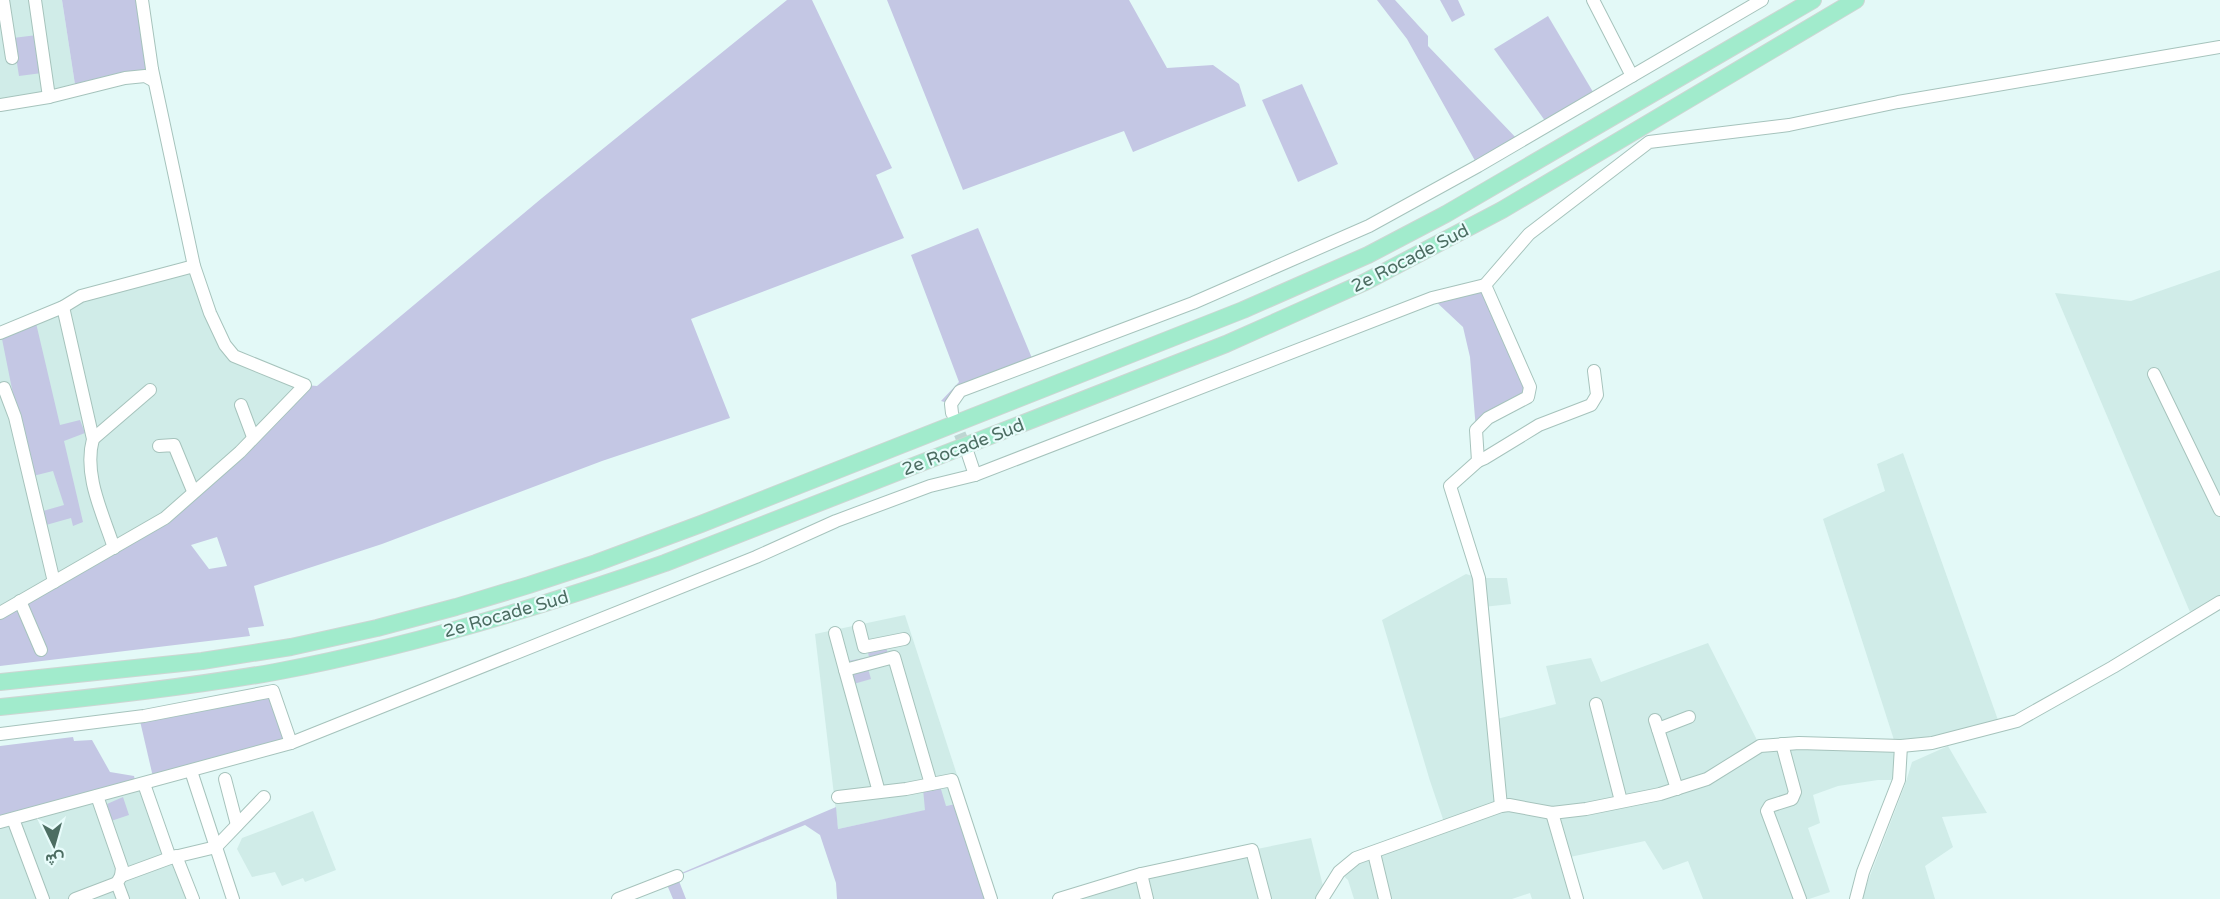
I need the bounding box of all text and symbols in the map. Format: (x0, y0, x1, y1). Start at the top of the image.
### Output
street label: 2e Rocade Sud (1347, 219, 1473, 297)
street label: 2e Rocade Sud (899, 414, 1027, 480)
street label: 2e Rocade Sud (441, 586, 571, 642)
north arrow (24, 815, 84, 875)
text: ش (45, 848, 66, 870)

